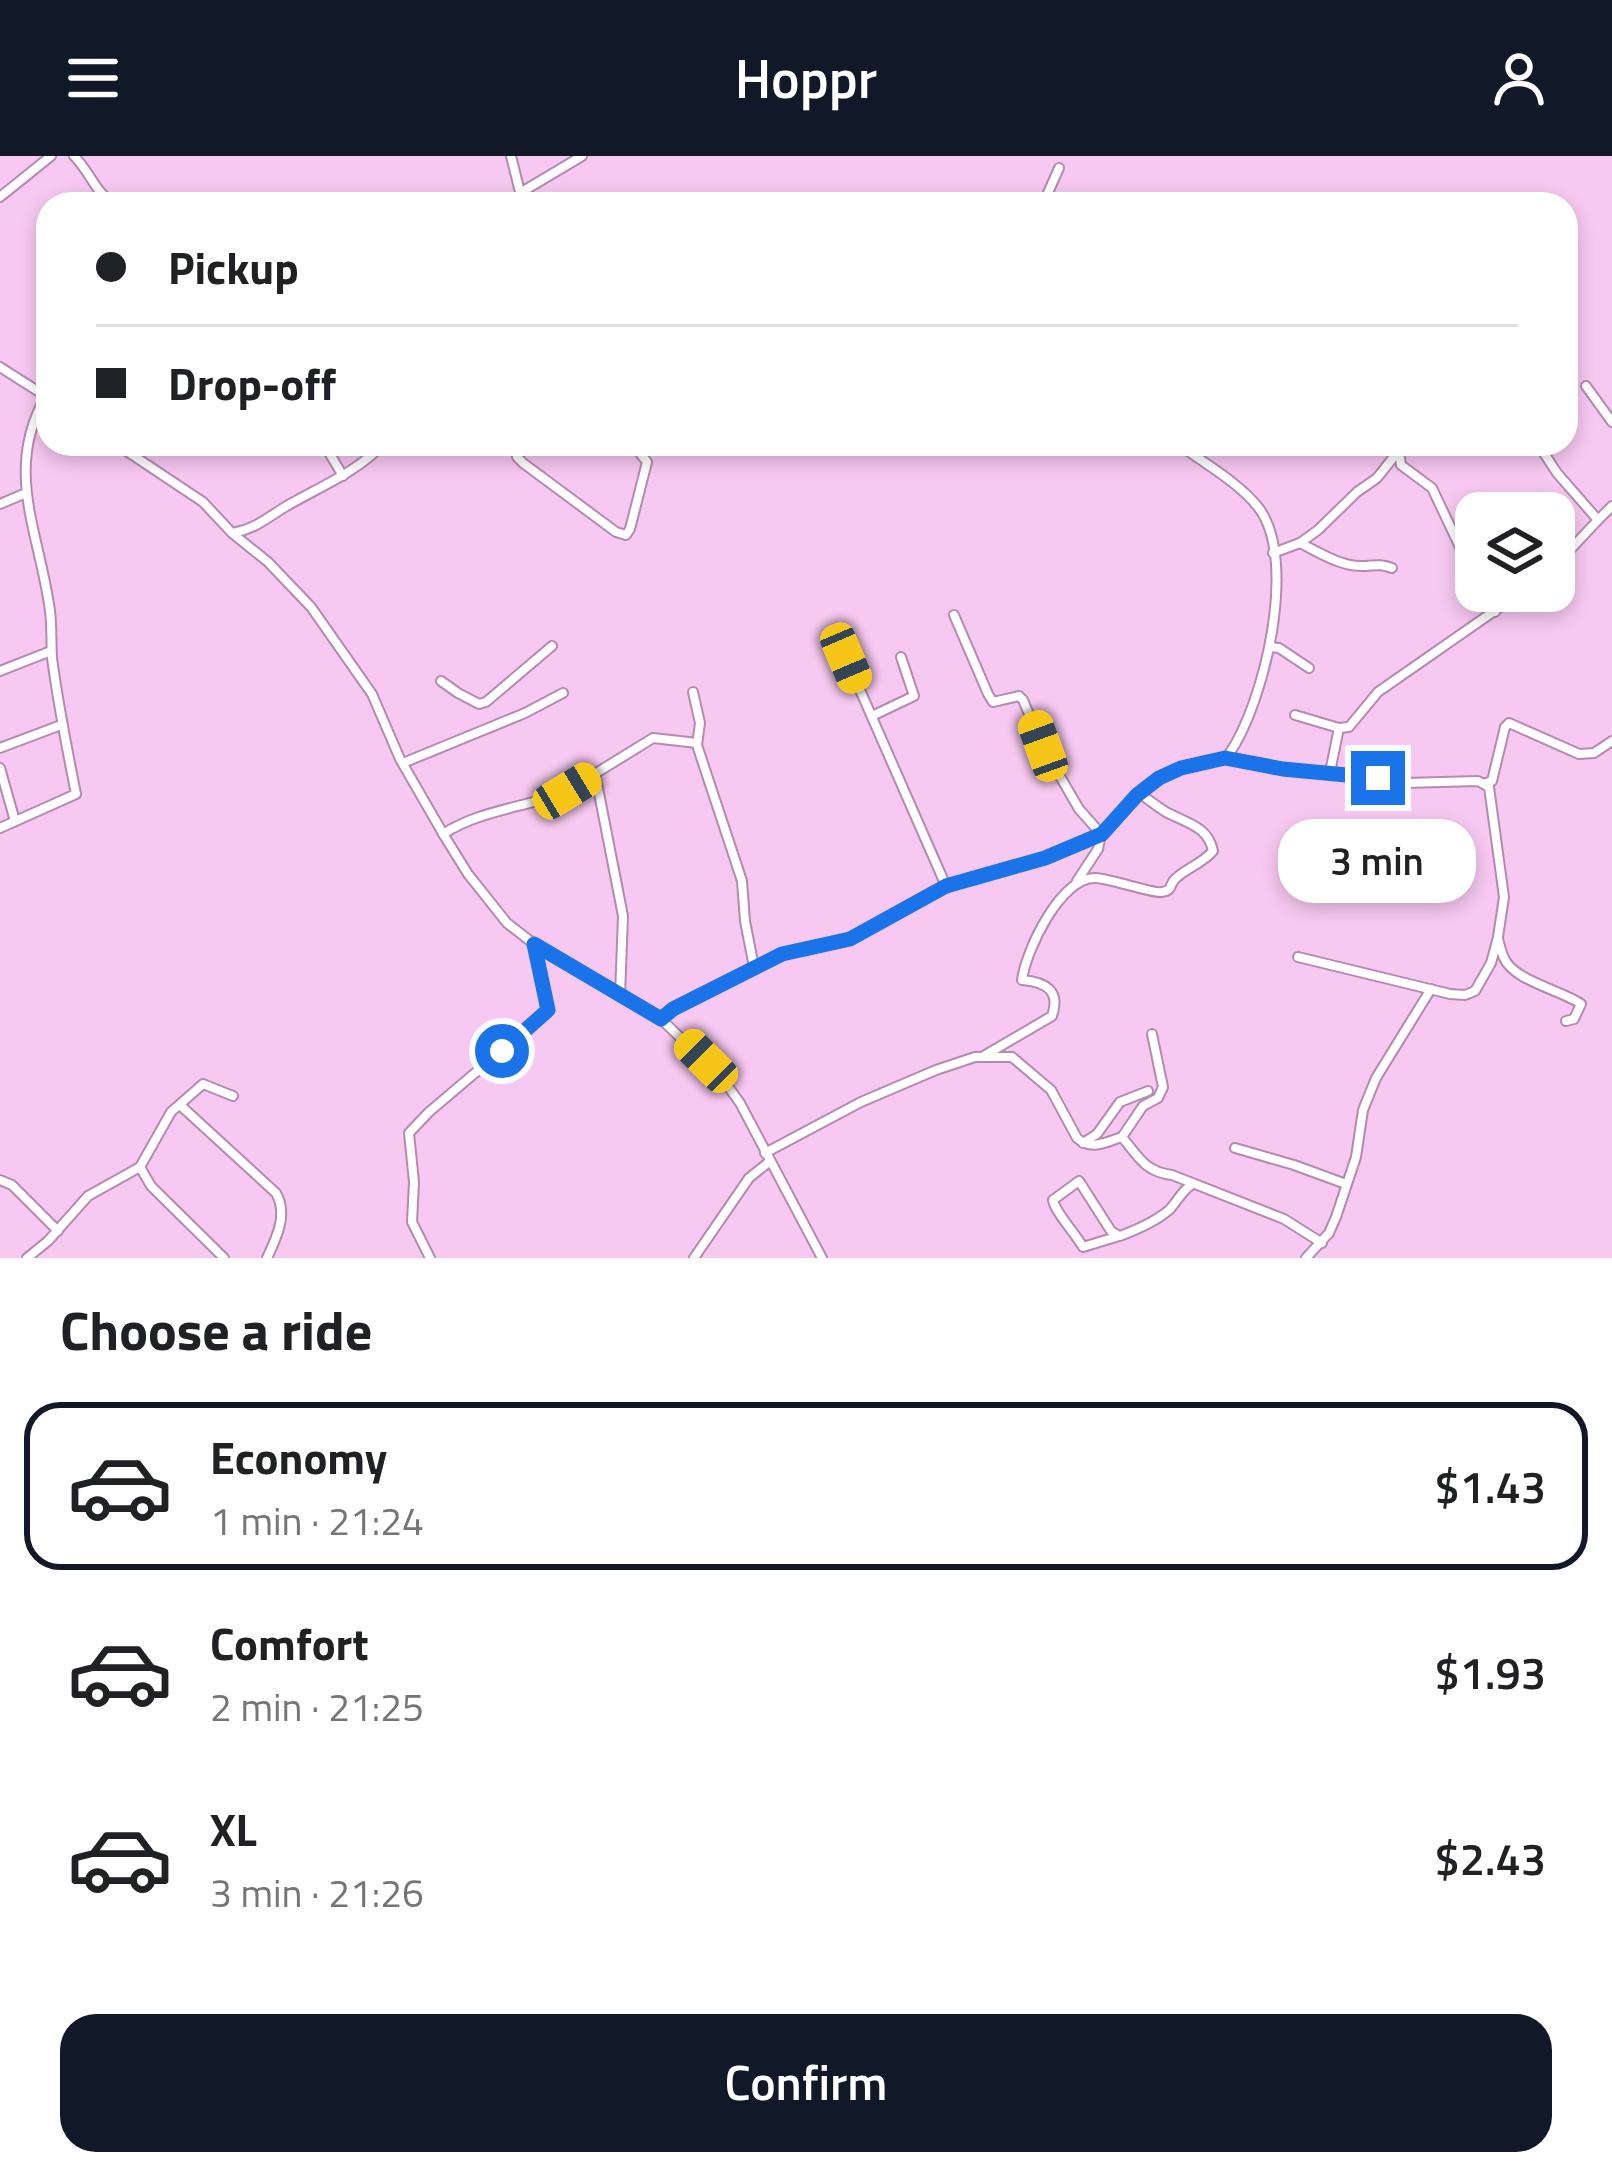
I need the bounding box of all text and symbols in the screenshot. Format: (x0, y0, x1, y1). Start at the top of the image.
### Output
text: Hoppr (735, 37, 877, 119)
icon: menu (60, 45, 126, 111)
icon: person (1486, 45, 1552, 111)
text: Pickup (168, 233, 299, 301)
text: Drop-off (168, 349, 336, 417)
map controls (1455, 492, 1575, 612)
button: layers (1455, 492, 1575, 612)
car (815, 618, 877, 698)
car (1014, 706, 1072, 786)
route end (1351, 751, 1405, 805)
car (527, 757, 607, 825)
callout: 3 min (1279, 820, 1477, 904)
text: 3 min (1330, 831, 1424, 890)
car (668, 1023, 744, 1099)
route start (475, 1024, 529, 1078)
text: Choose a ride (60, 1289, 372, 1371)
text: Economy (210, 1423, 387, 1491)
icon: car (66, 1432, 174, 1540)
text: $1.43 (1434, 1452, 1546, 1520)
text: 1 min · 21:24 (210, 1491, 424, 1550)
text: Comfort (210, 1609, 369, 1677)
icon: car (66, 1618, 174, 1726)
text: $1.93 (1434, 1638, 1546, 1706)
text: 2 min · 21:25 (210, 1677, 424, 1736)
text: XL (210, 1795, 257, 1863)
icon: car (66, 1804, 174, 1912)
text: $2.43 (1434, 1824, 1546, 1892)
text: 3 min · 21:26 (210, 1863, 424, 1922)
button: Confirm (60, 2014, 1552, 2152)

